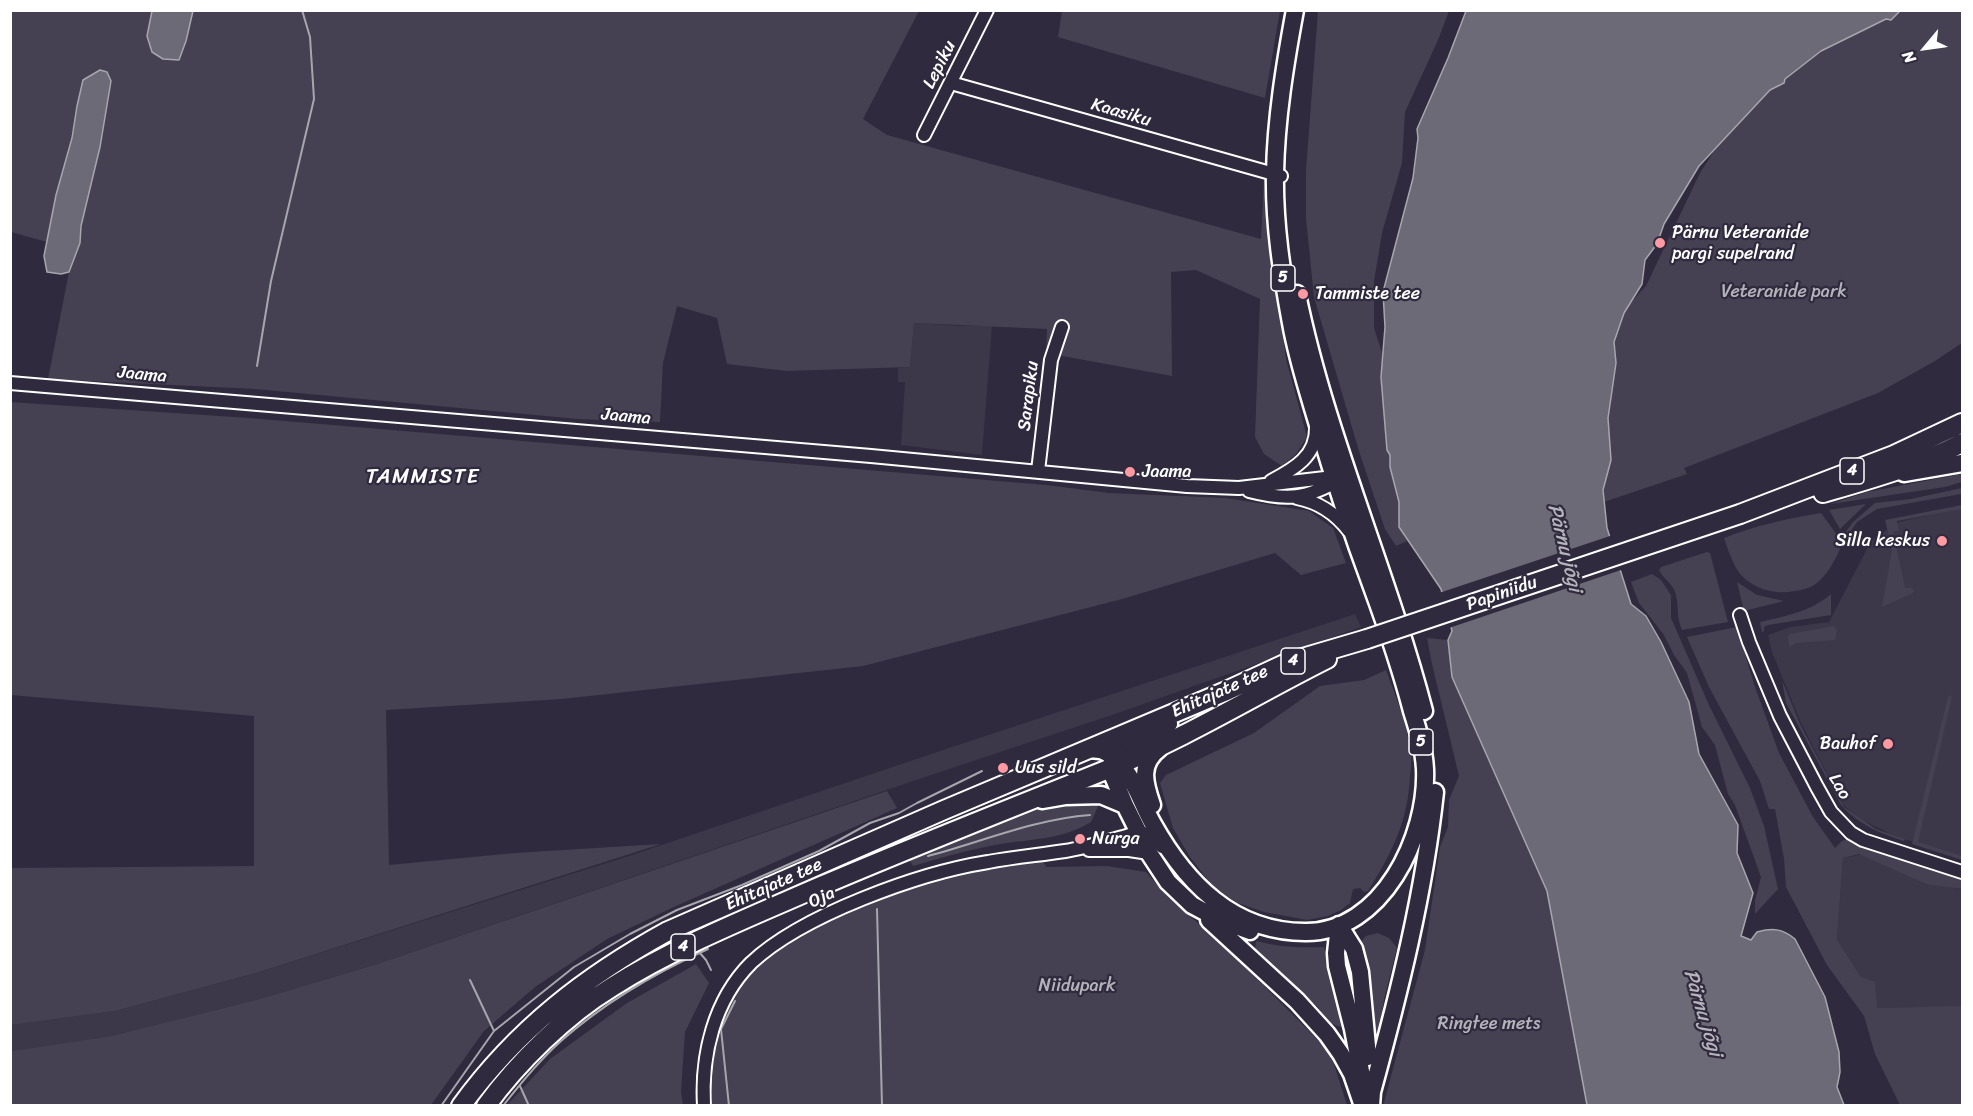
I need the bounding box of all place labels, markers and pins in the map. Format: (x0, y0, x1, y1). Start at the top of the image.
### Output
place label: Pärnu Veteranide pargi supelrand (1672, 222, 1809, 264)
marker: Pärnu Veteranide pargi supelrand (1653, 236, 1667, 250)
place label: Tammiste tee (1315, 283, 1420, 305)
marker: Tammiste tee (1296, 287, 1310, 301)
place label: Jaama (1142, 461, 1191, 483)
marker: Jaama (1123, 465, 1137, 479)
place label: Silla keskus (1835, 530, 1930, 552)
marker: Silla keskus (1935, 534, 1949, 548)
place label: Bauhof (1820, 733, 1876, 755)
marker: Bauhof (1881, 737, 1895, 751)
place label: Uus sild (1015, 757, 1076, 779)
marker: Uus sild (996, 761, 1010, 775)
place label: Nurga (1092, 828, 1140, 850)
marker: Nurga (1073, 832, 1087, 846)

